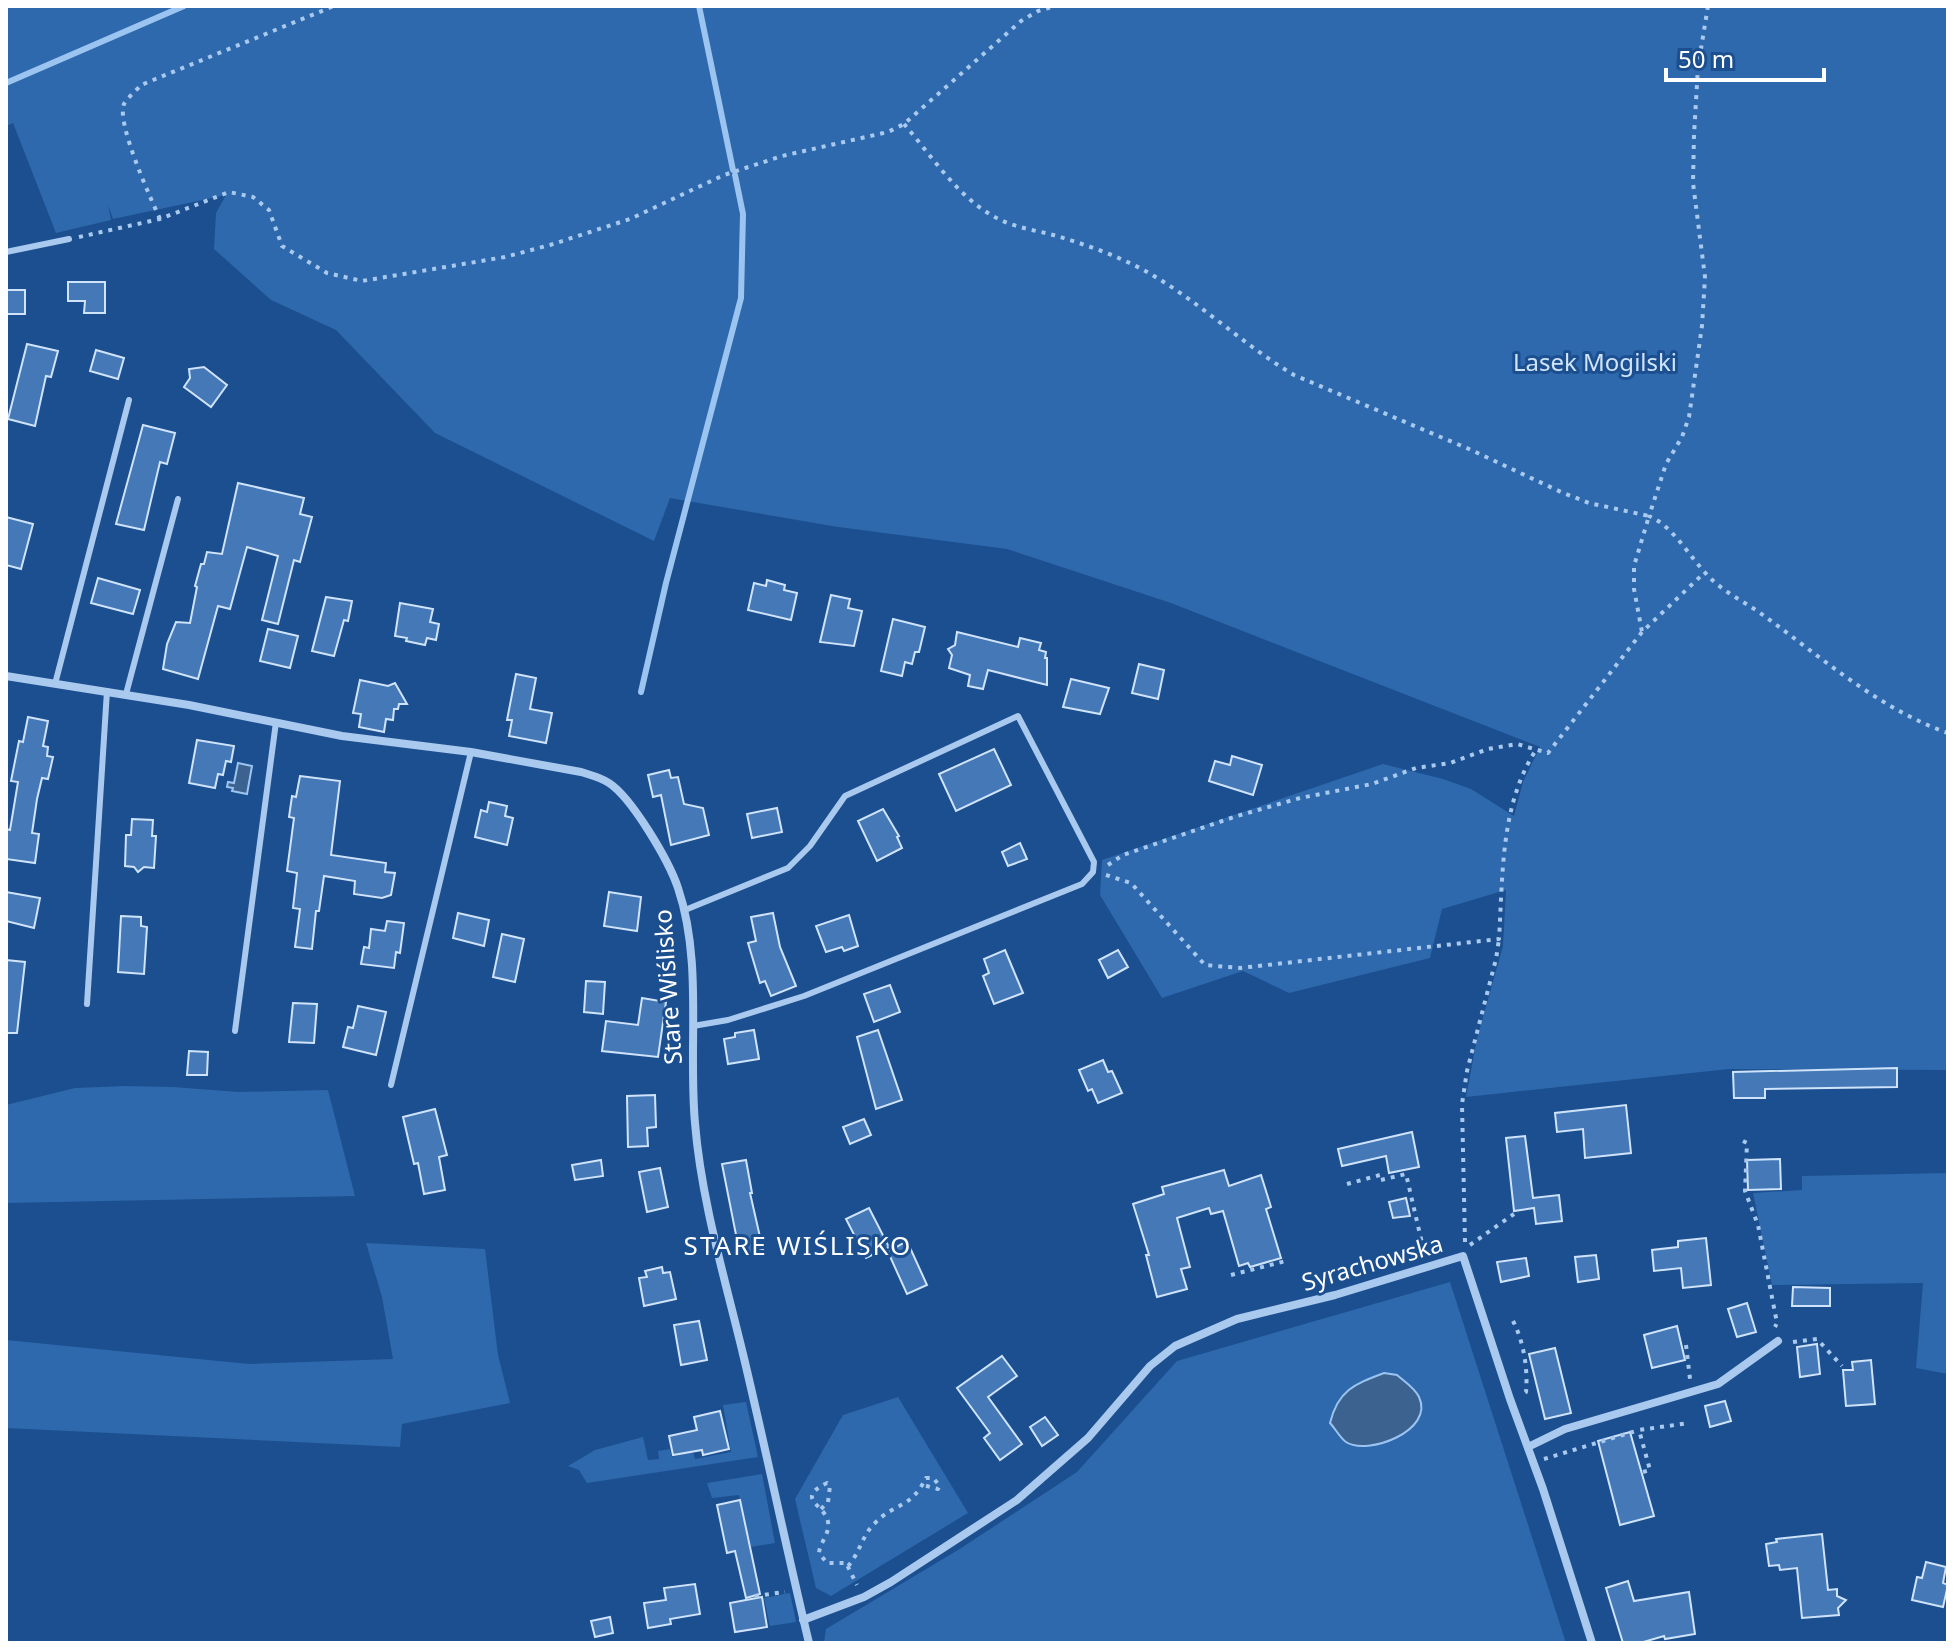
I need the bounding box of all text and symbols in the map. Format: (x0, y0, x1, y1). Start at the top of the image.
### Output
scale bar (1666, 32, 1824, 82)
text: 50 m (1678, 42, 1734, 75)
park label: Lasek Mogilski (1513, 345, 1677, 378)
street label: Stare Wiślisko (645, 908, 689, 1066)
street label: Syrachowska (1298, 1226, 1446, 1298)
district label: STARE WIŚLISKO (684, 1227, 912, 1263)

